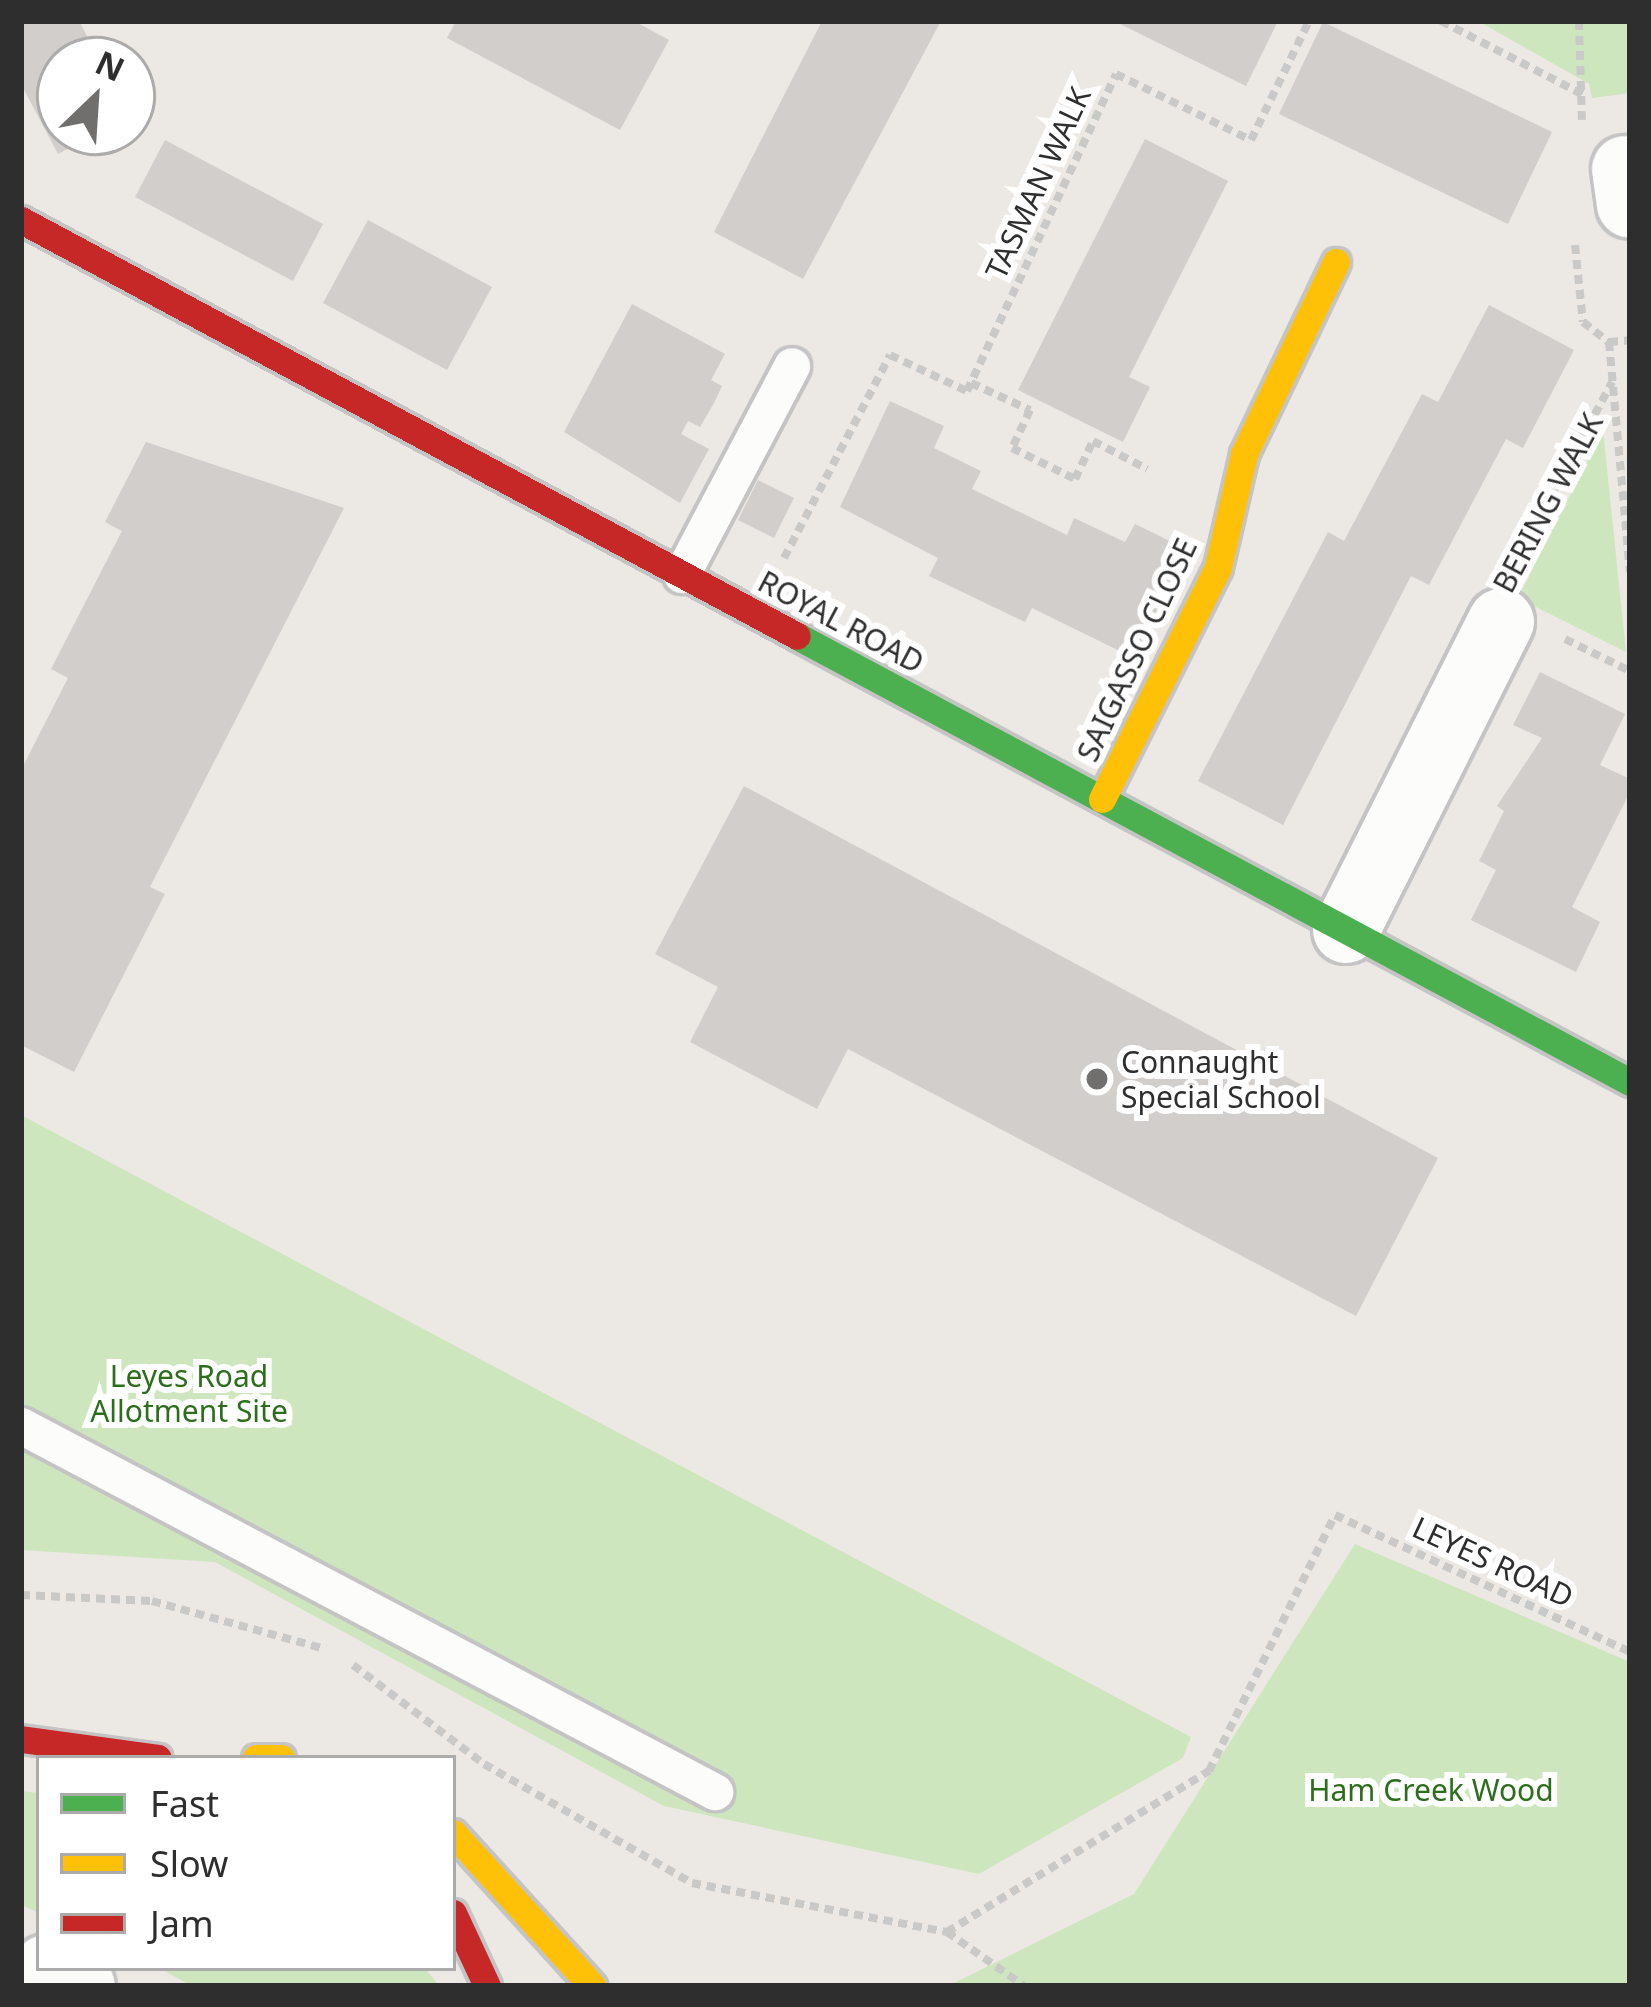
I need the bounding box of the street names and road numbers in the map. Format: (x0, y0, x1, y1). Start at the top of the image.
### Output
street label: TASMAN WALK (978, 81, 1098, 285)
street label: BERING WALK (1486, 407, 1610, 599)
street label: SAIGASSO CLOSE (1070, 533, 1204, 767)
street label: ROYAL ROAD (752, 563, 930, 681)
street label: LEYES ROAD (1407, 1509, 1579, 1615)

